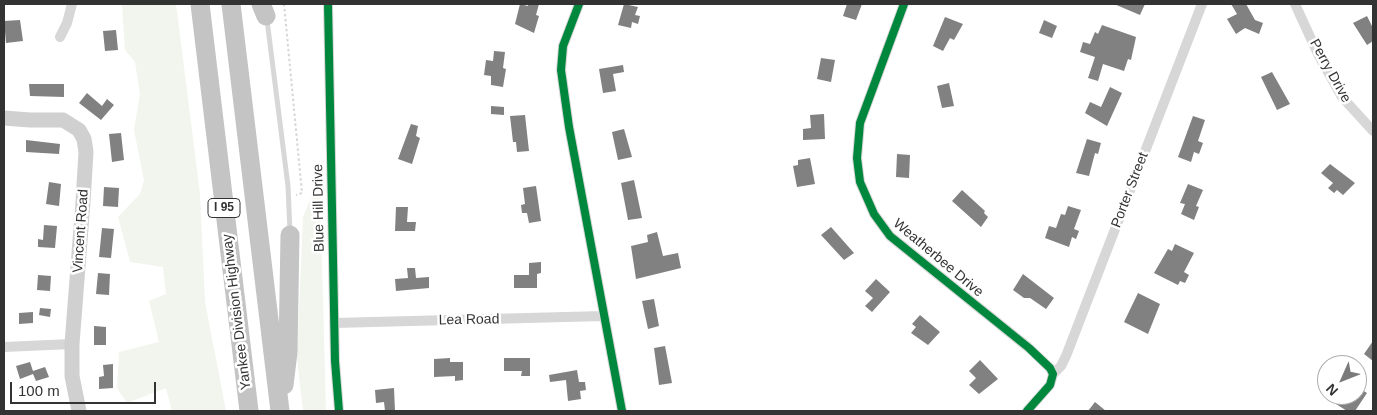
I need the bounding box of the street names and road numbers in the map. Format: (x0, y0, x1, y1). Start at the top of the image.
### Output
street label: Perry Drive (1306, 36, 1354, 106)
street label: Porter Street (1108, 150, 1152, 230)
street label: Blue Hill Drive (310, 164, 328, 252)
street label: Vincent Road (70, 189, 92, 273)
road number: I 95 (208, 198, 240, 218)
street label: Weatherbee Drive (889, 215, 987, 301)
street label: Yankee Division Highway (219, 233, 255, 391)
street label: Lea Road (438, 311, 500, 329)

